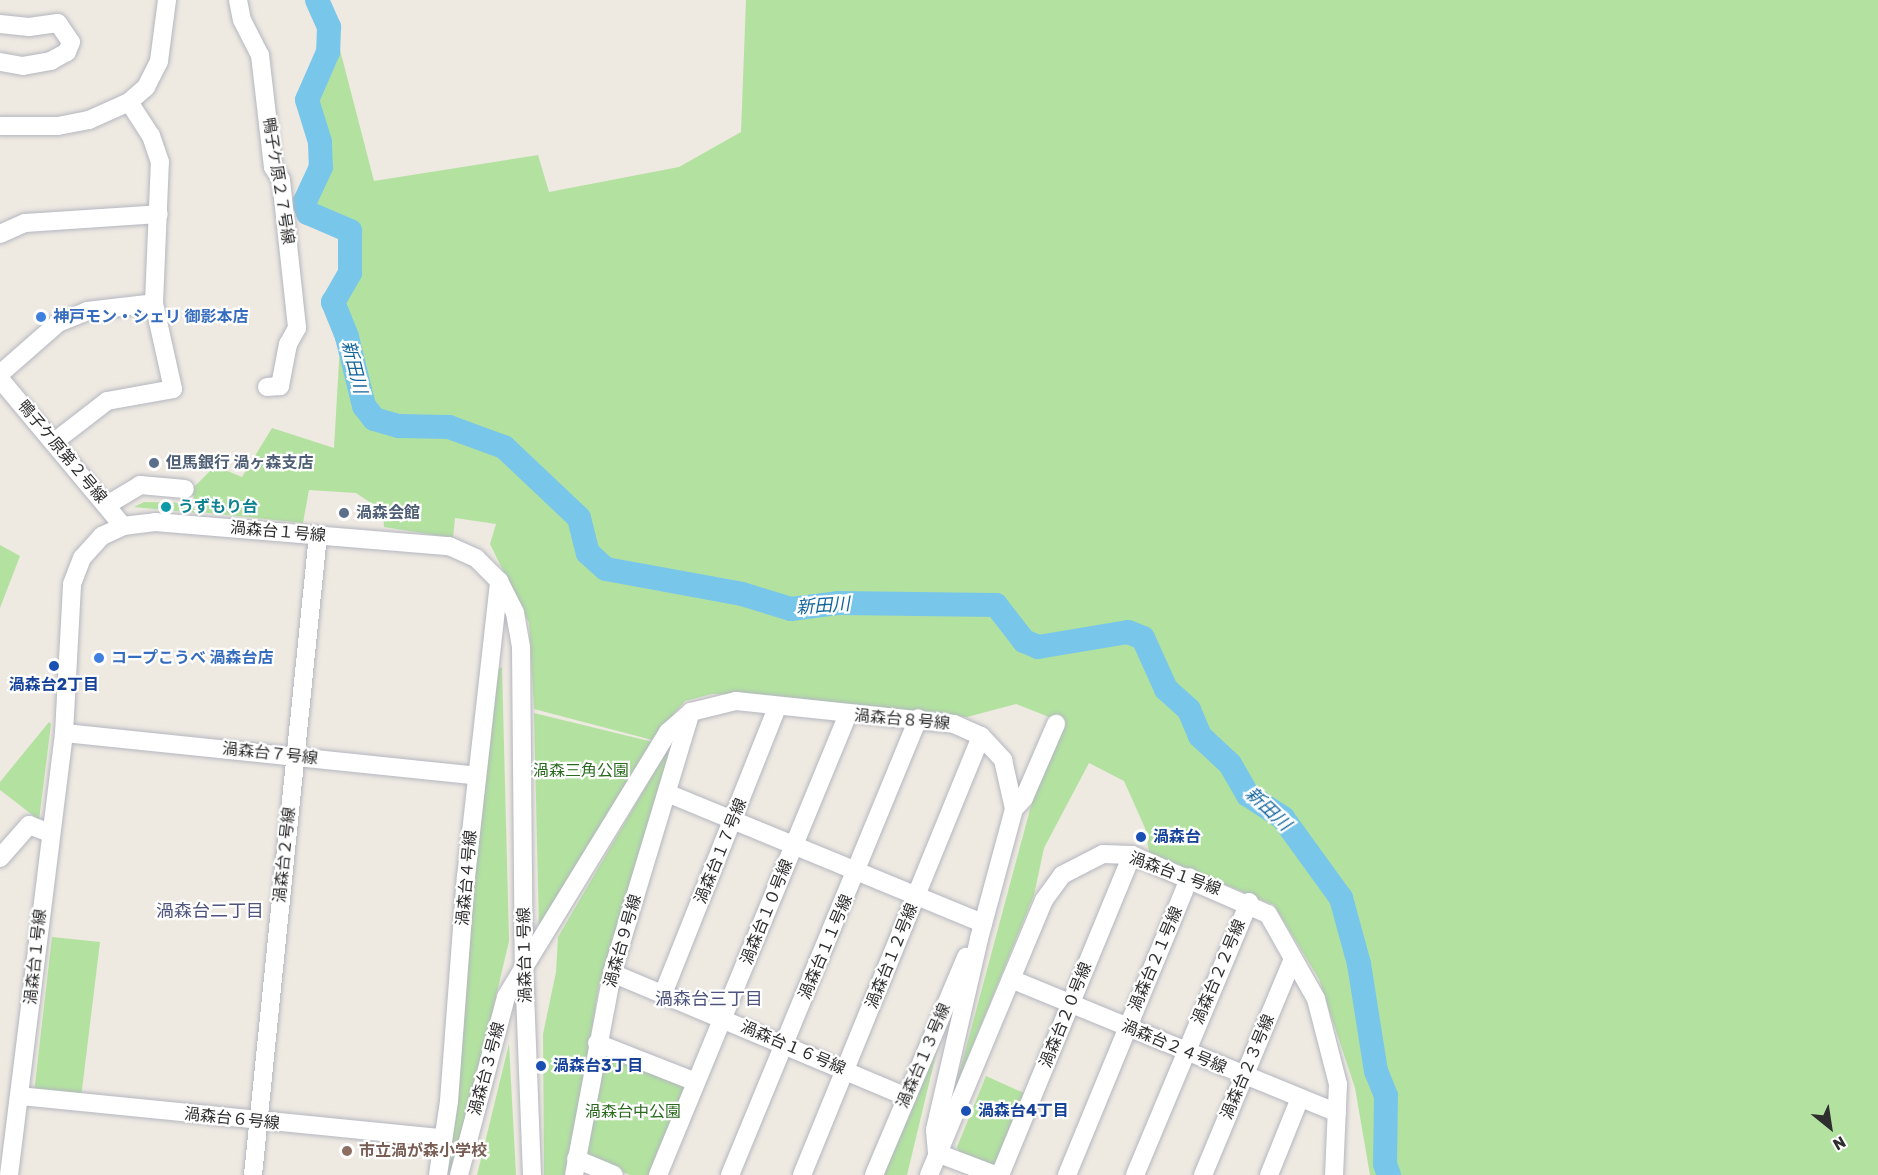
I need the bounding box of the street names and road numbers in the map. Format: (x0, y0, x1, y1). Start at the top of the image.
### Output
street label: 鴨子ケ原２７号線 (259, 116, 297, 246)
street label: 鴨子ケ原第２号線 (14, 397, 110, 507)
street label: 渦森台１号線 (229, 518, 327, 546)
street label: 渦森台８号線 (853, 706, 951, 734)
street label: 渦森台７号線 (221, 739, 319, 769)
street label: 渦森台１７号線 (691, 795, 751, 907)
street label: 渦森台２号線 (270, 806, 300, 904)
street label: 渦森台４号線 (453, 829, 481, 927)
street label: 渦森台１号線 (1127, 849, 1223, 899)
street label: 渦森台１０号線 (737, 856, 797, 968)
street label: 渦森台９号線 (601, 892, 645, 990)
street label: 渦森台１１号線 (795, 892, 857, 1002)
street label: 渦森台１２号線 (862, 900, 922, 1012)
street label: 渦森台２１号線 (1125, 904, 1187, 1014)
street label: 渦森台１号線 (515, 907, 535, 1003)
street label: 渦森台１号線 (21, 908, 51, 1006)
street label: 渦森台２２号線 (1188, 917, 1250, 1027)
street label: 渦森台２０号線 (1036, 959, 1096, 1071)
street label: 渦森台１３号線 (893, 1001, 955, 1111)
street label: 渦森台２３号線 (1217, 1012, 1279, 1122)
street label: 渦森台２４号線 (1119, 1016, 1229, 1078)
street label: 渦森台１６号線 (738, 1017, 848, 1079)
street label: 渦森台３号線 (465, 1020, 509, 1118)
street label: 渦森台６号線 (183, 1104, 281, 1134)

